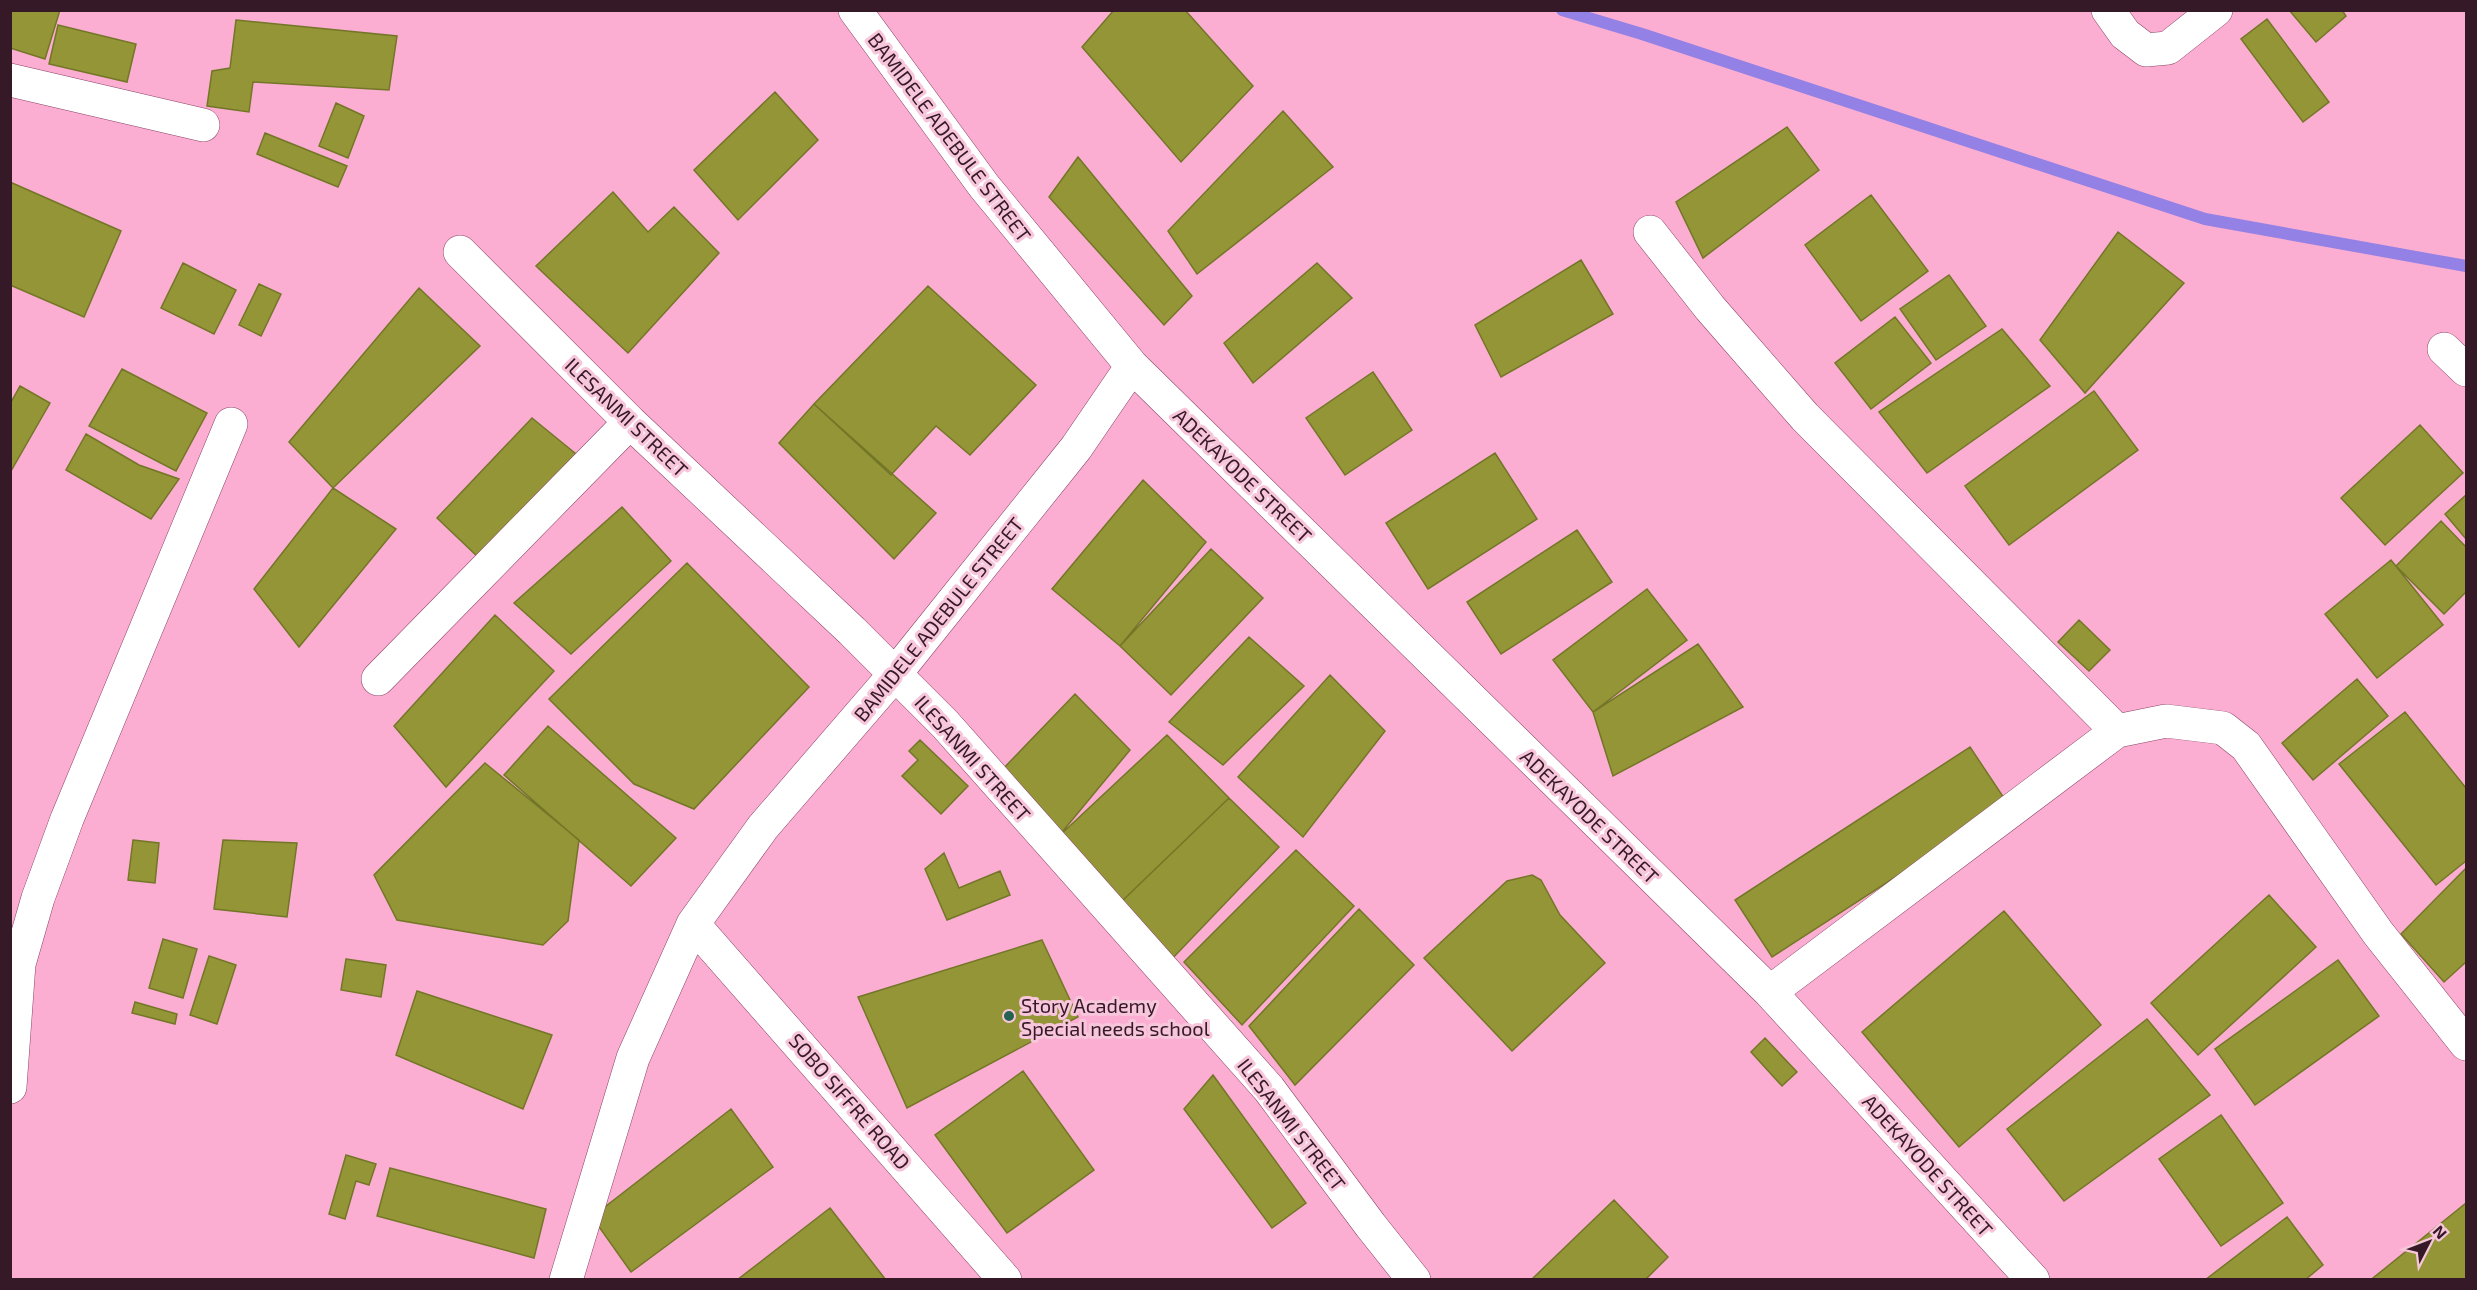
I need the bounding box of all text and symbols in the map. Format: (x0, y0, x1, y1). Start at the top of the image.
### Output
street label: BAMIDELE ADEBULE STREET (864, 28, 1037, 246)
street label: ILESANMI STREET (561, 352, 693, 482)
street label: ADEKAYODE STREET (1169, 403, 1317, 547)
street label: BAMIDELE ADEBULE STREET (848, 512, 1028, 726)
street label: ILESANMI STREET (910, 690, 1036, 826)
street label: ADEKAYODE STREET (1516, 744, 1664, 888)
place label: Story Academy Special needs school (1021, 993, 1210, 1040)
marker: Story Academy Special needs school (1002, 1009, 1016, 1023)
street label: SOBO SIFFRE ROAD (784, 1028, 916, 1174)
street label: ILESANMI STREET (1233, 1053, 1351, 1195)
street label: ADEKAYODE STREET (1858, 1089, 1998, 1241)
north arrow (2399, 1212, 2459, 1272)
text: N (2430, 1221, 2451, 1242)

